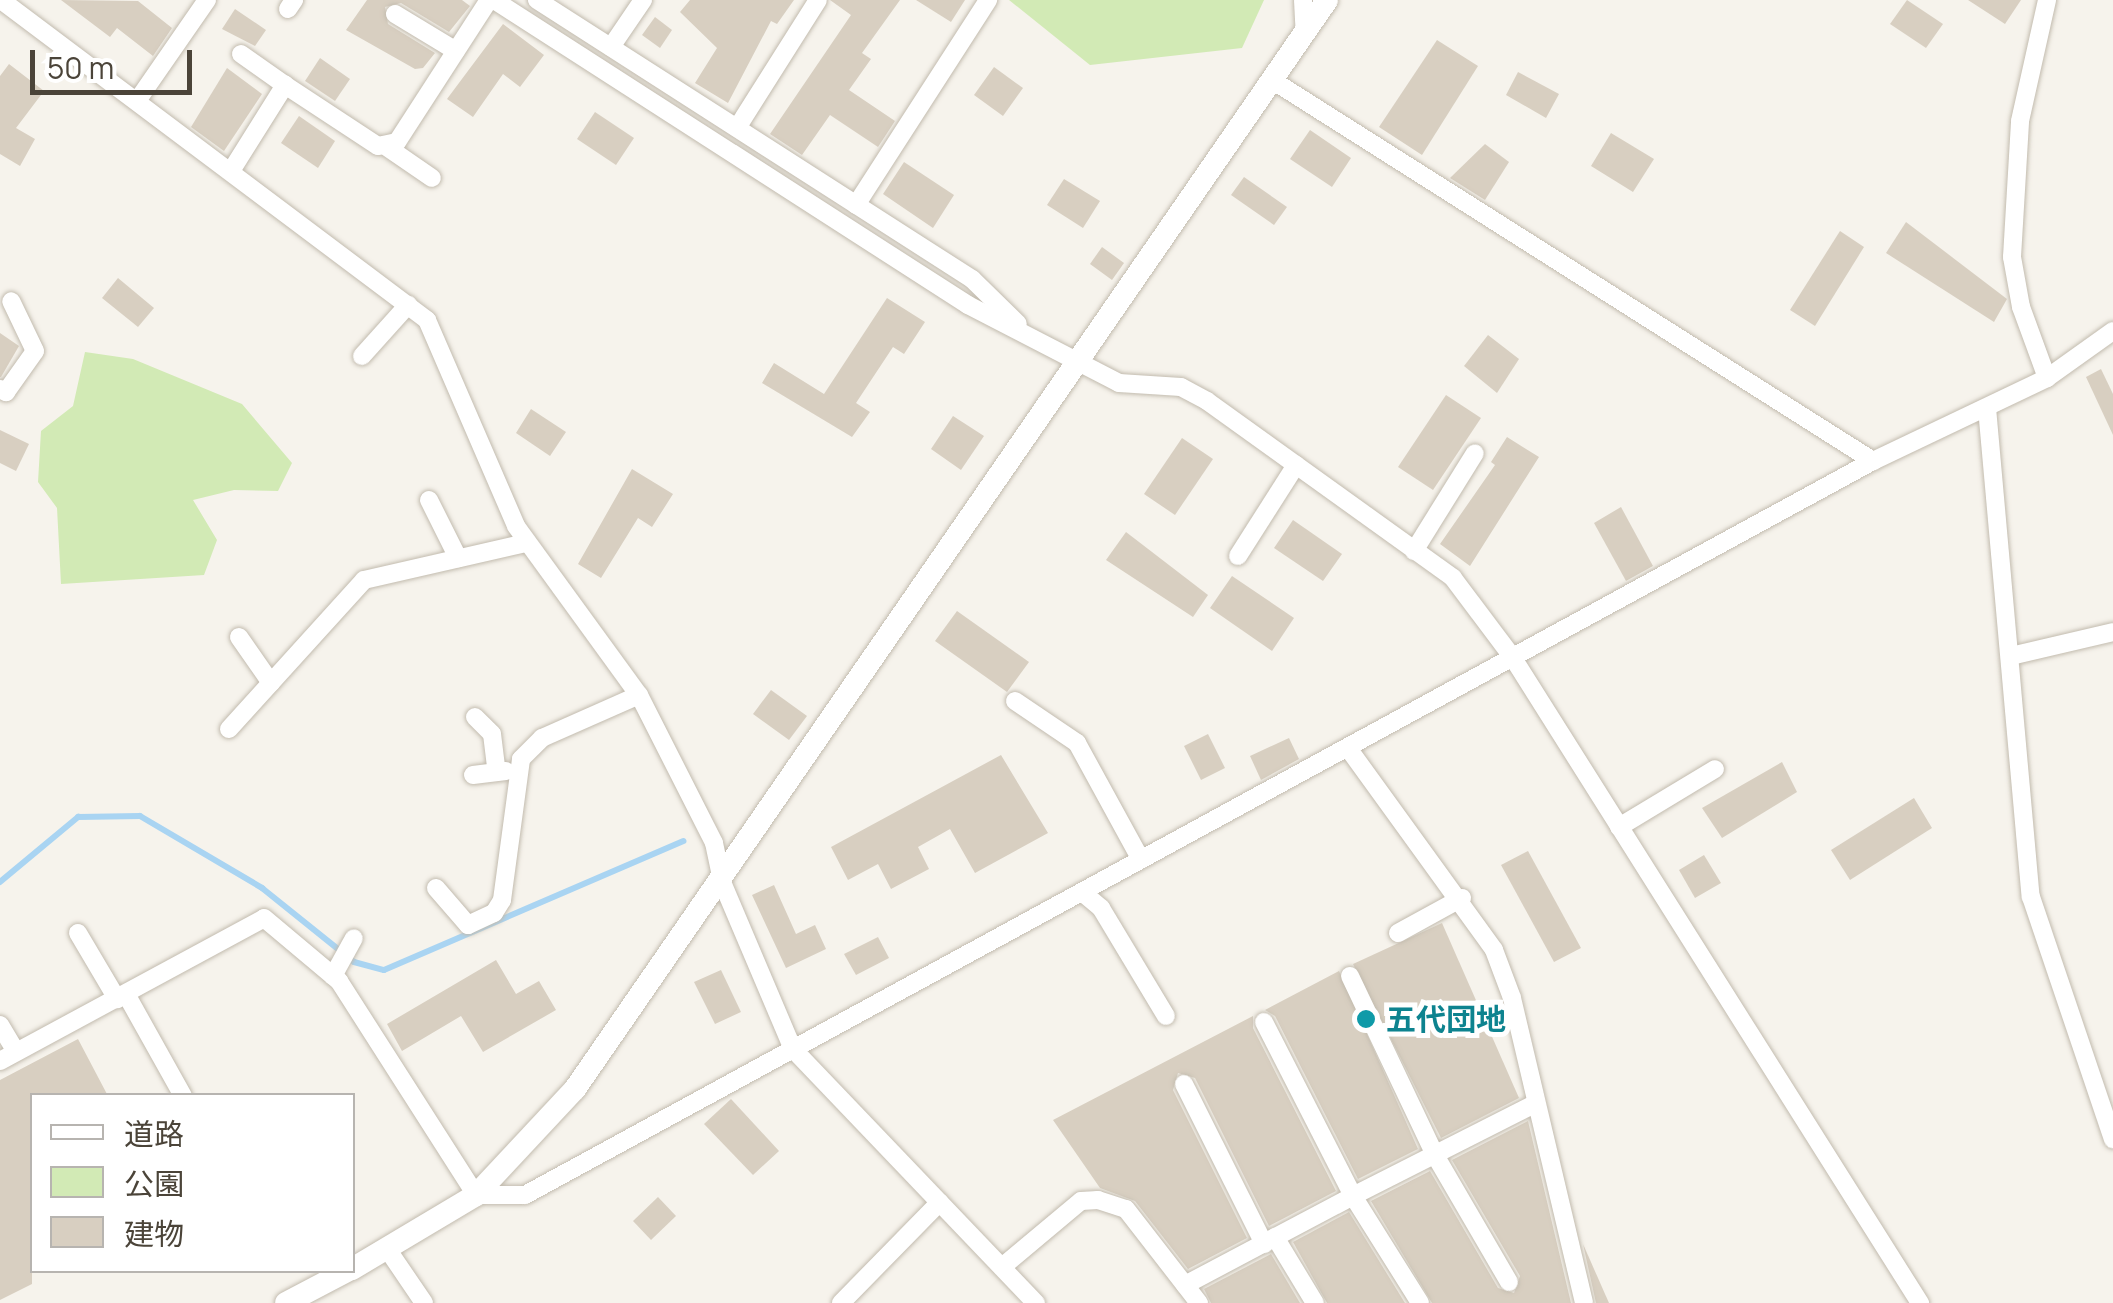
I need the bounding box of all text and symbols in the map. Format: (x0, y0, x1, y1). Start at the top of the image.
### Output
scale bar (35, 30, 198, 92)
text: 50 m (47, 47, 114, 88)
place label: 五代団地 (1386, 1001, 1506, 1037)
marker: 五代団地 (1355, 1008, 1377, 1030)
legend (30, 1093, 355, 1273)
text: 道路 (124, 1113, 184, 1154)
text: 公園 (124, 1163, 184, 1204)
text: 建物 (124, 1213, 184, 1254)

